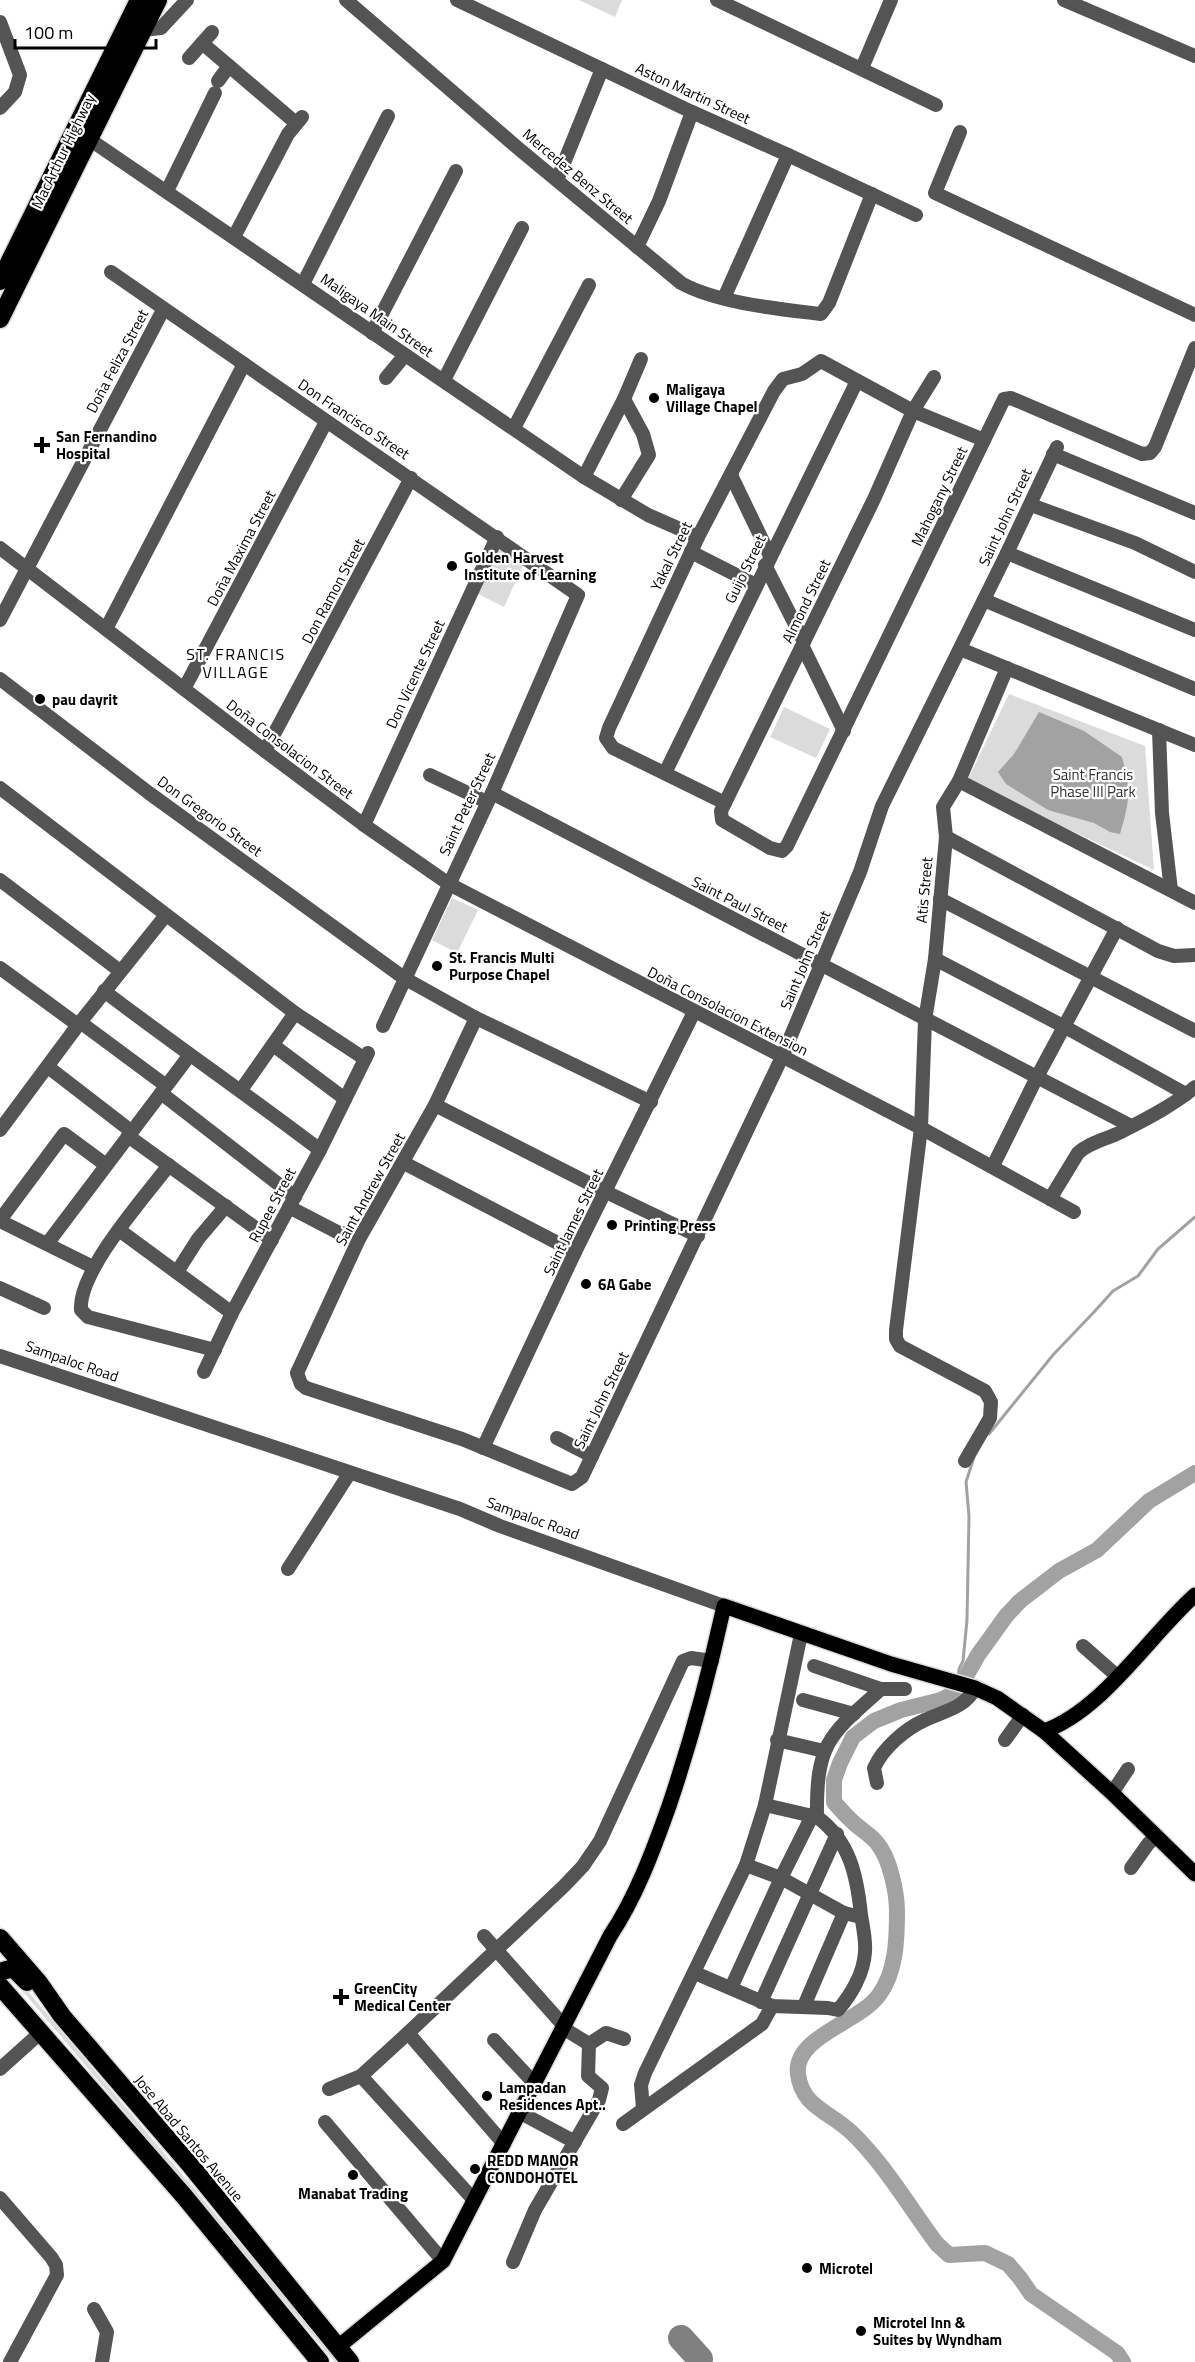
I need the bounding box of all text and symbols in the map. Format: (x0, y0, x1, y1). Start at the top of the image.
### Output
scale bar (15, 12, 156, 50)
text: 100 m (24, 19, 73, 46)
street label: Aston Martin Street (632, 56, 755, 130)
street label: MacArthur Highway (25, 89, 101, 213)
street label: Mercedez Benz Street (518, 123, 639, 230)
street label: Maligaya Main Street (316, 267, 439, 363)
street label: Doña Feliza Street (80, 304, 154, 417)
street label: Don Francisco Street (294, 373, 415, 465)
place label: Maligaya Village Chapel (666, 378, 758, 418)
marker: Maligaya Village Chapel (647, 391, 661, 405)
place label: San Fernandino Hospital (56, 425, 157, 465)
marker: San Fernandino Hospital (33, 436, 51, 454)
street label: Mahogany Street (905, 442, 973, 550)
street label: Saint John Street (972, 464, 1038, 570)
street label: Doña Maxima Street (201, 485, 282, 610)
street label: Yakal Street (644, 517, 698, 595)
street label: Guijo Street (719, 530, 772, 607)
street label: Don Ramon Street (296, 534, 371, 648)
place label: Golden Harvest Institute of Learning (464, 546, 596, 586)
street label: Almond Street (776, 554, 837, 647)
marker: Golden Harvest Institute of Learning (445, 559, 459, 573)
street label: Don Vicente Street (380, 615, 451, 732)
district label: ST. FRANCIS VILLAGE (186, 642, 286, 684)
place label: pau dayrit (52, 688, 118, 711)
marker: pau dayrit (33, 692, 47, 706)
street label: Doña Consolacion Street (222, 693, 359, 805)
street label: Saint Peter Street (433, 748, 501, 860)
park label: Saint Francis Phase III Park (1050, 763, 1136, 803)
street label: Don Gregorio Street (153, 770, 268, 862)
street label: Atis Street (910, 855, 938, 924)
street label: Saint Paul Street (688, 870, 793, 938)
street label: Saint John Street (774, 906, 837, 1013)
place label: St. Francis Multi Purpose Chapel (449, 946, 554, 986)
marker: St. Francis Multi Purpose Chapel (430, 959, 444, 973)
street label: Doña Consolacion Extension (644, 960, 812, 1062)
street label: Saint Andrew Street (329, 1128, 411, 1250)
street label: Rupee Street (243, 1163, 302, 1247)
street label: Saint James Street (537, 1164, 609, 1279)
place label: Printing Press (624, 1214, 716, 1237)
marker: Printing Press (605, 1218, 619, 1232)
place label: 6A Gabe (598, 1273, 652, 1296)
marker: 6A Gabe (579, 1277, 593, 1291)
street label: Sampaloc Road (22, 1334, 122, 1388)
street label: Saint John Street (567, 1347, 635, 1453)
street label: Sampaloc Road (483, 1491, 583, 1545)
place label: GreenCity Medical Center (354, 1977, 451, 2017)
marker: GreenCity Medical Center (332, 1988, 350, 2006)
street label: Jose Abad Santos Avenue (129, 2069, 249, 2207)
place label: Lampadan Residences Apt.. (499, 2076, 606, 2116)
marker: Lampadan Residences Apt.. (480, 2089, 494, 2103)
place label: REDD MANOR CONDOHOTEL (487, 2149, 578, 2189)
marker: REDD MANOR CONDOHOTEL (468, 2162, 482, 2176)
marker: Manabat Trading (346, 2168, 360, 2182)
place label: Manabat Trading (298, 2182, 408, 2205)
place label: Microtel (819, 2257, 873, 2280)
marker: Microtel (800, 2261, 814, 2275)
place label: Microtel Inn & Suites by Wyndham (873, 2311, 1002, 2351)
marker: Microtel Inn & Suites by Wyndham (854, 2324, 868, 2338)

